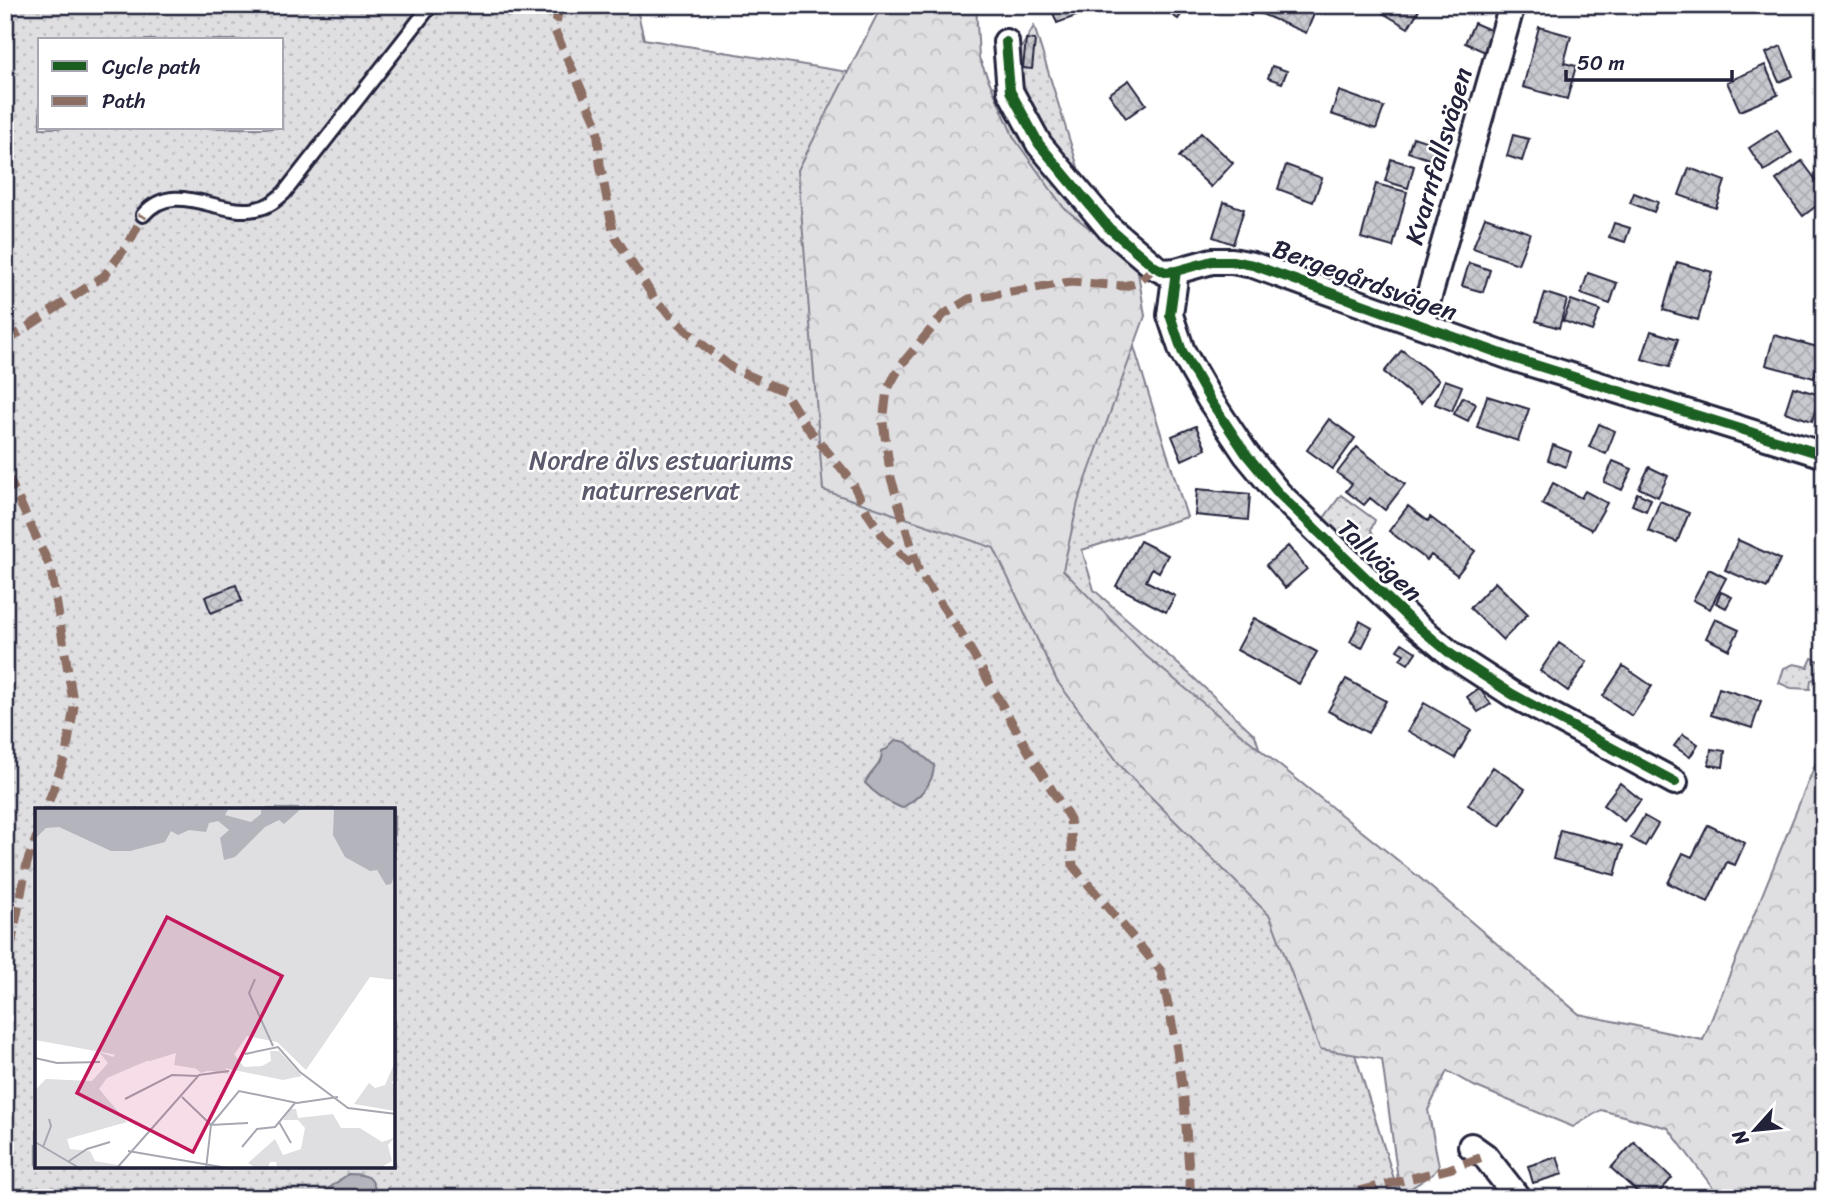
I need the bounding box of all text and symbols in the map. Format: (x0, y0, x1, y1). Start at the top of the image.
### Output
legend (38, 38, 284, 130)
scale bar (1566, 38, 1733, 82)
text: 50 m (1577, 44, 1625, 82)
text: Cycle path (102, 48, 201, 86)
street label: Kvarnfallsvägen (1391, 62, 1485, 250)
text: Path (102, 82, 145, 120)
street label: Bergegårdsvägen (1266, 225, 1464, 335)
park label: Nordre älvs estuariums naturreservat (529, 437, 793, 513)
street label: Tallvägen (1326, 507, 1434, 613)
inset map (35, 808, 396, 1168)
north arrow (1720, 1094, 1790, 1164)
text: N (1722, 1123, 1758, 1152)

